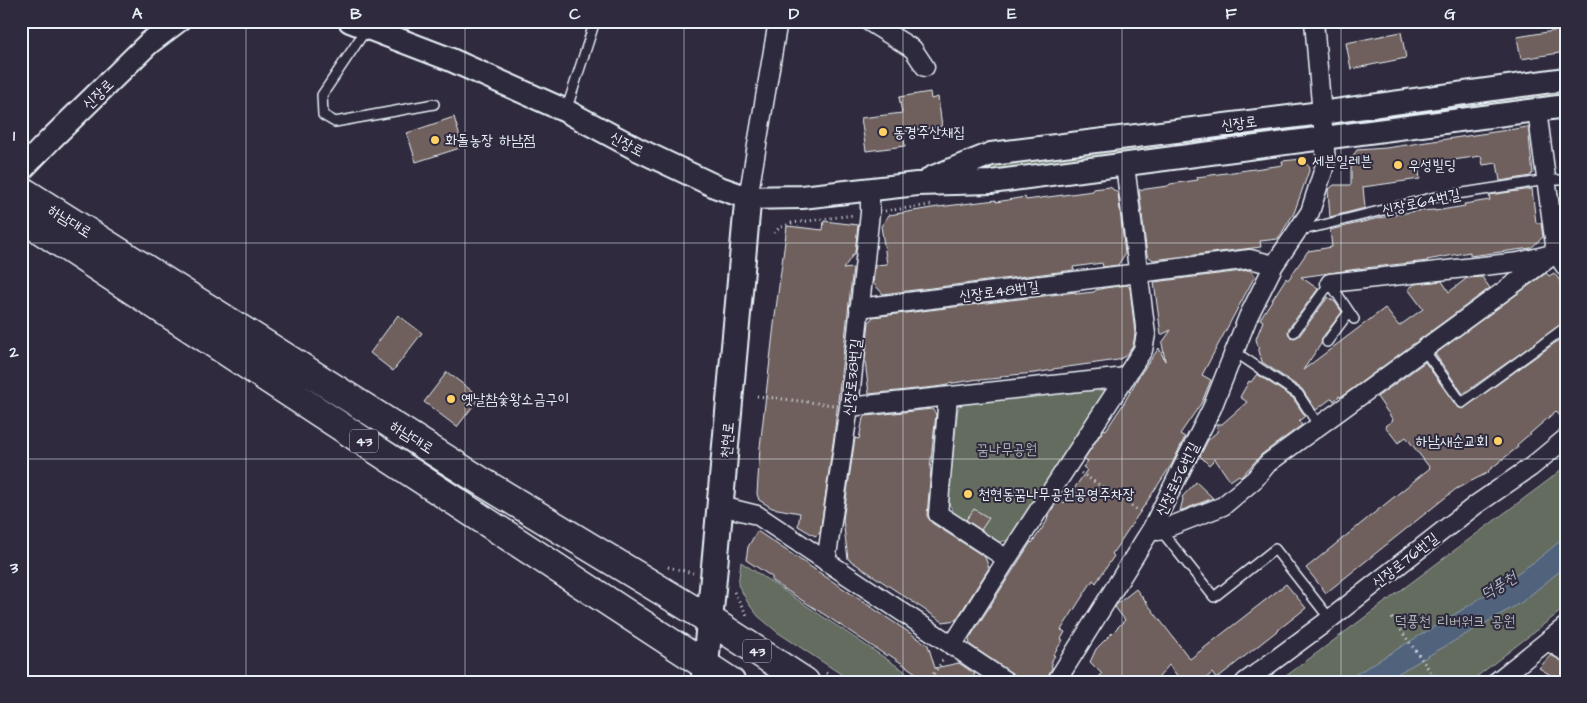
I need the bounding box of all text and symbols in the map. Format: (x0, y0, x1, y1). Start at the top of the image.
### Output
text: A (132, 3, 143, 25)
text: B (350, 3, 362, 25)
text: C (569, 3, 581, 25)
text: D (789, 3, 800, 25)
text: E (1007, 3, 1017, 25)
text: F (1225, 3, 1237, 25)
text: G (1444, 3, 1456, 25)
street label: 신장로 (78, 74, 119, 114)
street label: 신장로 (1220, 111, 1258, 136)
place label: 동경주산채집 (893, 122, 965, 143)
text: 1 (13, 125, 16, 147)
marker: 동경주산채집 (877, 126, 889, 138)
street label: 신장로 (606, 127, 648, 162)
place label: 화돌농장 하남점 (445, 130, 536, 151)
marker: 화돌농장 하남점 (429, 134, 441, 146)
place label: 세븐일레븐 (1312, 151, 1372, 172)
marker: 세븐일레븐 (1296, 155, 1308, 167)
place label: 우성빌딩 (1408, 155, 1456, 176)
marker: 우성빌딩 (1392, 159, 1404, 171)
street label: 신장로64번길 (1380, 184, 1462, 221)
street label: 하남대로 (44, 200, 96, 243)
street label: 신장로48번길 (958, 276, 1040, 307)
street label: 신장로38번길 (838, 337, 867, 417)
text: 2 (8, 341, 19, 363)
place label: 옛날참숯왕소금구이 (461, 389, 570, 410)
marker: 옛날참숯왕소금구이 (445, 393, 457, 405)
street label: 하남대로 (386, 416, 438, 459)
street label: 천현로 (715, 421, 740, 459)
road number: 43 (350, 430, 378, 452)
place label: 하남새순교회 (1416, 431, 1488, 452)
marker: 하남새순교회 (1492, 435, 1504, 447)
street label: 신장로56번길 (1150, 438, 1205, 520)
park label: 꿈나무공원 (977, 439, 1037, 460)
place label: 천현동꿈나무공원공영주차장 (978, 484, 1135, 505)
marker: 천현동꿈나무공원공영주차장 (962, 488, 974, 500)
street label: 신장로76번길 (1368, 528, 1443, 593)
text: 3 (9, 557, 19, 579)
water label: 덕풍천 (1476, 565, 1523, 605)
park label: 덕풍천 리버워크 공원 (1395, 611, 1515, 632)
road number: 43 (743, 640, 771, 662)

